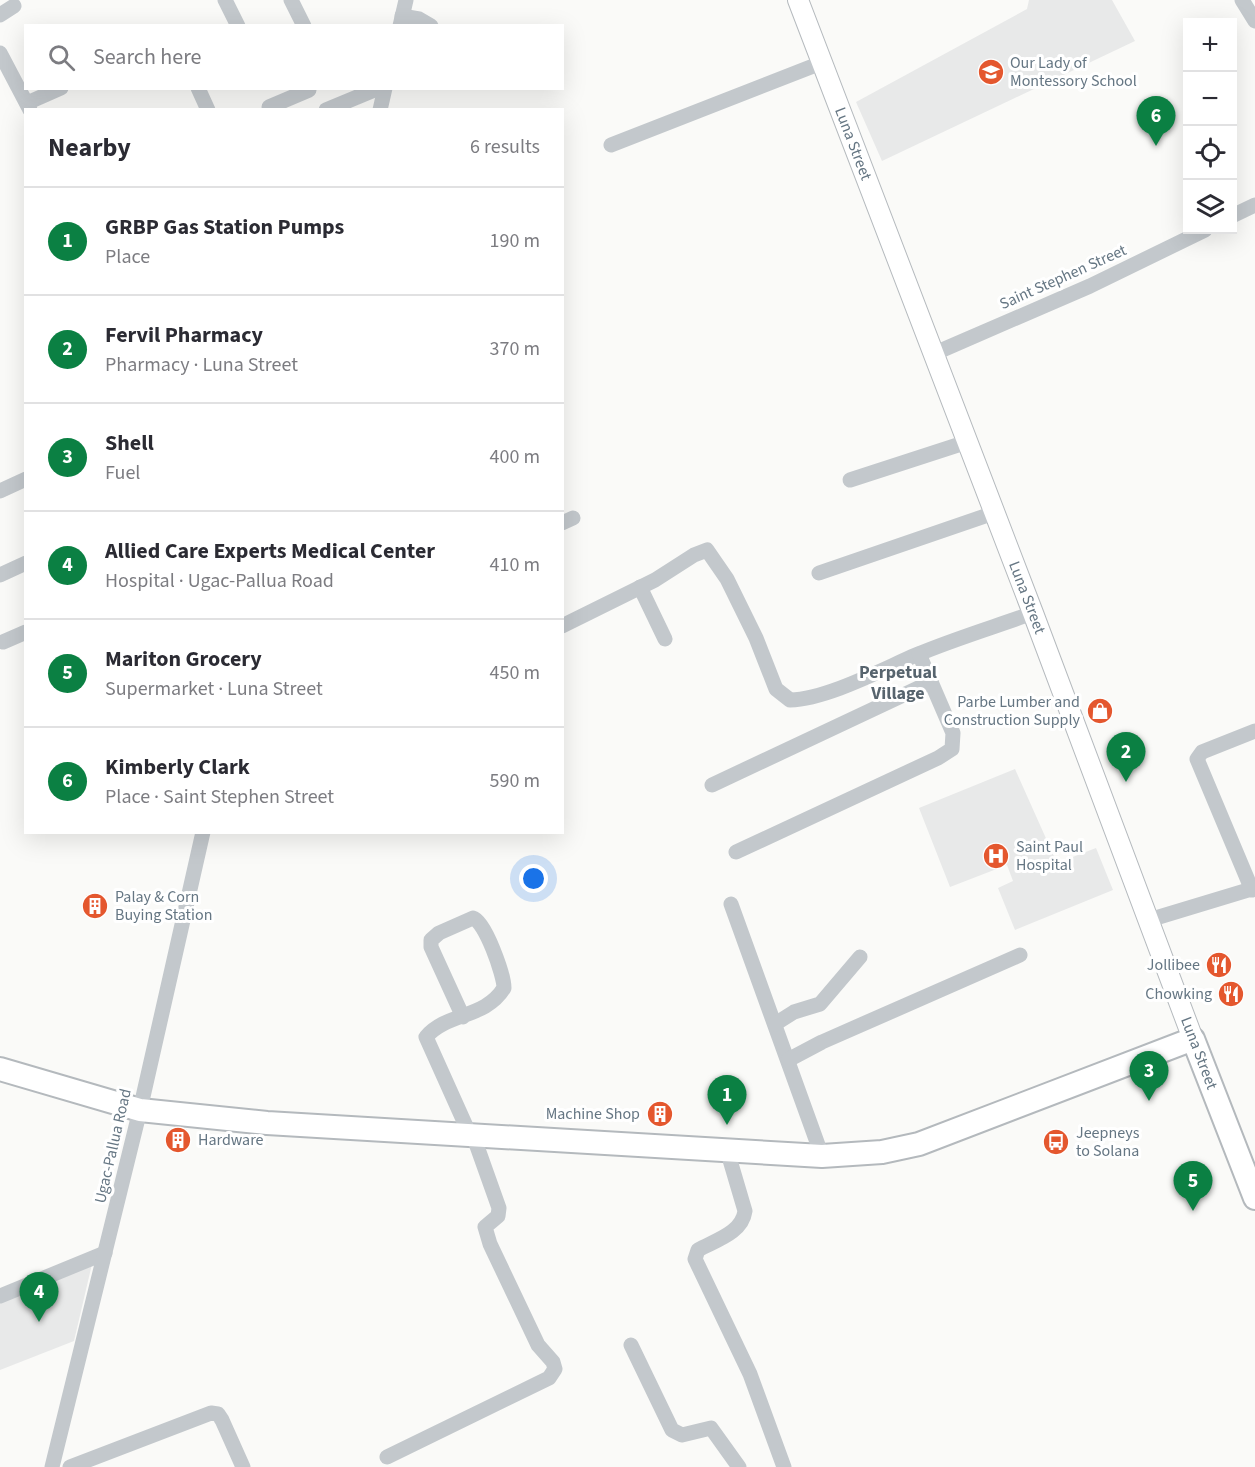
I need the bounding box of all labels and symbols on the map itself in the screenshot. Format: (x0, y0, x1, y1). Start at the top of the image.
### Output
place label: Our Lady of Montessory School (1010, 52, 1137, 92)
school or university icon: Our Lady of Montessory School (976, 57, 1006, 87)
pin: 6 (1136, 96, 1176, 146)
street label: Luna Street (829, 104, 877, 184)
street label: Saint Stephen Street (996, 239, 1130, 315)
street label: Luna Street (1003, 558, 1051, 638)
district label: Perpetual Village (859, 660, 937, 706)
place label: Parbe Lumber and Construction Supply (944, 691, 1081, 731)
shop icon: Parbe Lumber and Construction Supply (1085, 696, 1115, 726)
pin: 2 (1106, 732, 1146, 782)
place label: Saint Paul Hospital (1016, 836, 1083, 876)
hospital icon: Saint Paul Hospital (981, 841, 1011, 871)
your location (519, 864, 548, 893)
place label: Palay & Corn Buying Station (115, 886, 212, 926)
building icon: Palay & Corn Buying Station (80, 891, 110, 921)
restaurant icon: Jollibee (1204, 950, 1234, 980)
place label: Jollibee (1147, 954, 1200, 976)
restaurant icon: Chowking (1216, 979, 1246, 1009)
place label: Chowking (1145, 983, 1212, 1005)
street label: Luna Street (1175, 1013, 1223, 1093)
pin: 3 (1130, 1052, 1168, 1101)
pin: 1 (708, 1076, 746, 1125)
street label: Ugac-Pallua Road (89, 1087, 137, 1205)
building icon: Machine Shop (645, 1099, 675, 1129)
place label: Machine Shop (546, 1103, 640, 1125)
place label: Jeepneys to Solana (1076, 1122, 1140, 1162)
building icon: Hardware (163, 1125, 193, 1155)
bus stop icon: Jeepneys to Solana (1041, 1127, 1071, 1157)
place label: Hardware (198, 1129, 264, 1151)
pin: 5 (1174, 1162, 1212, 1211)
pin: 4 (20, 1272, 58, 1322)

